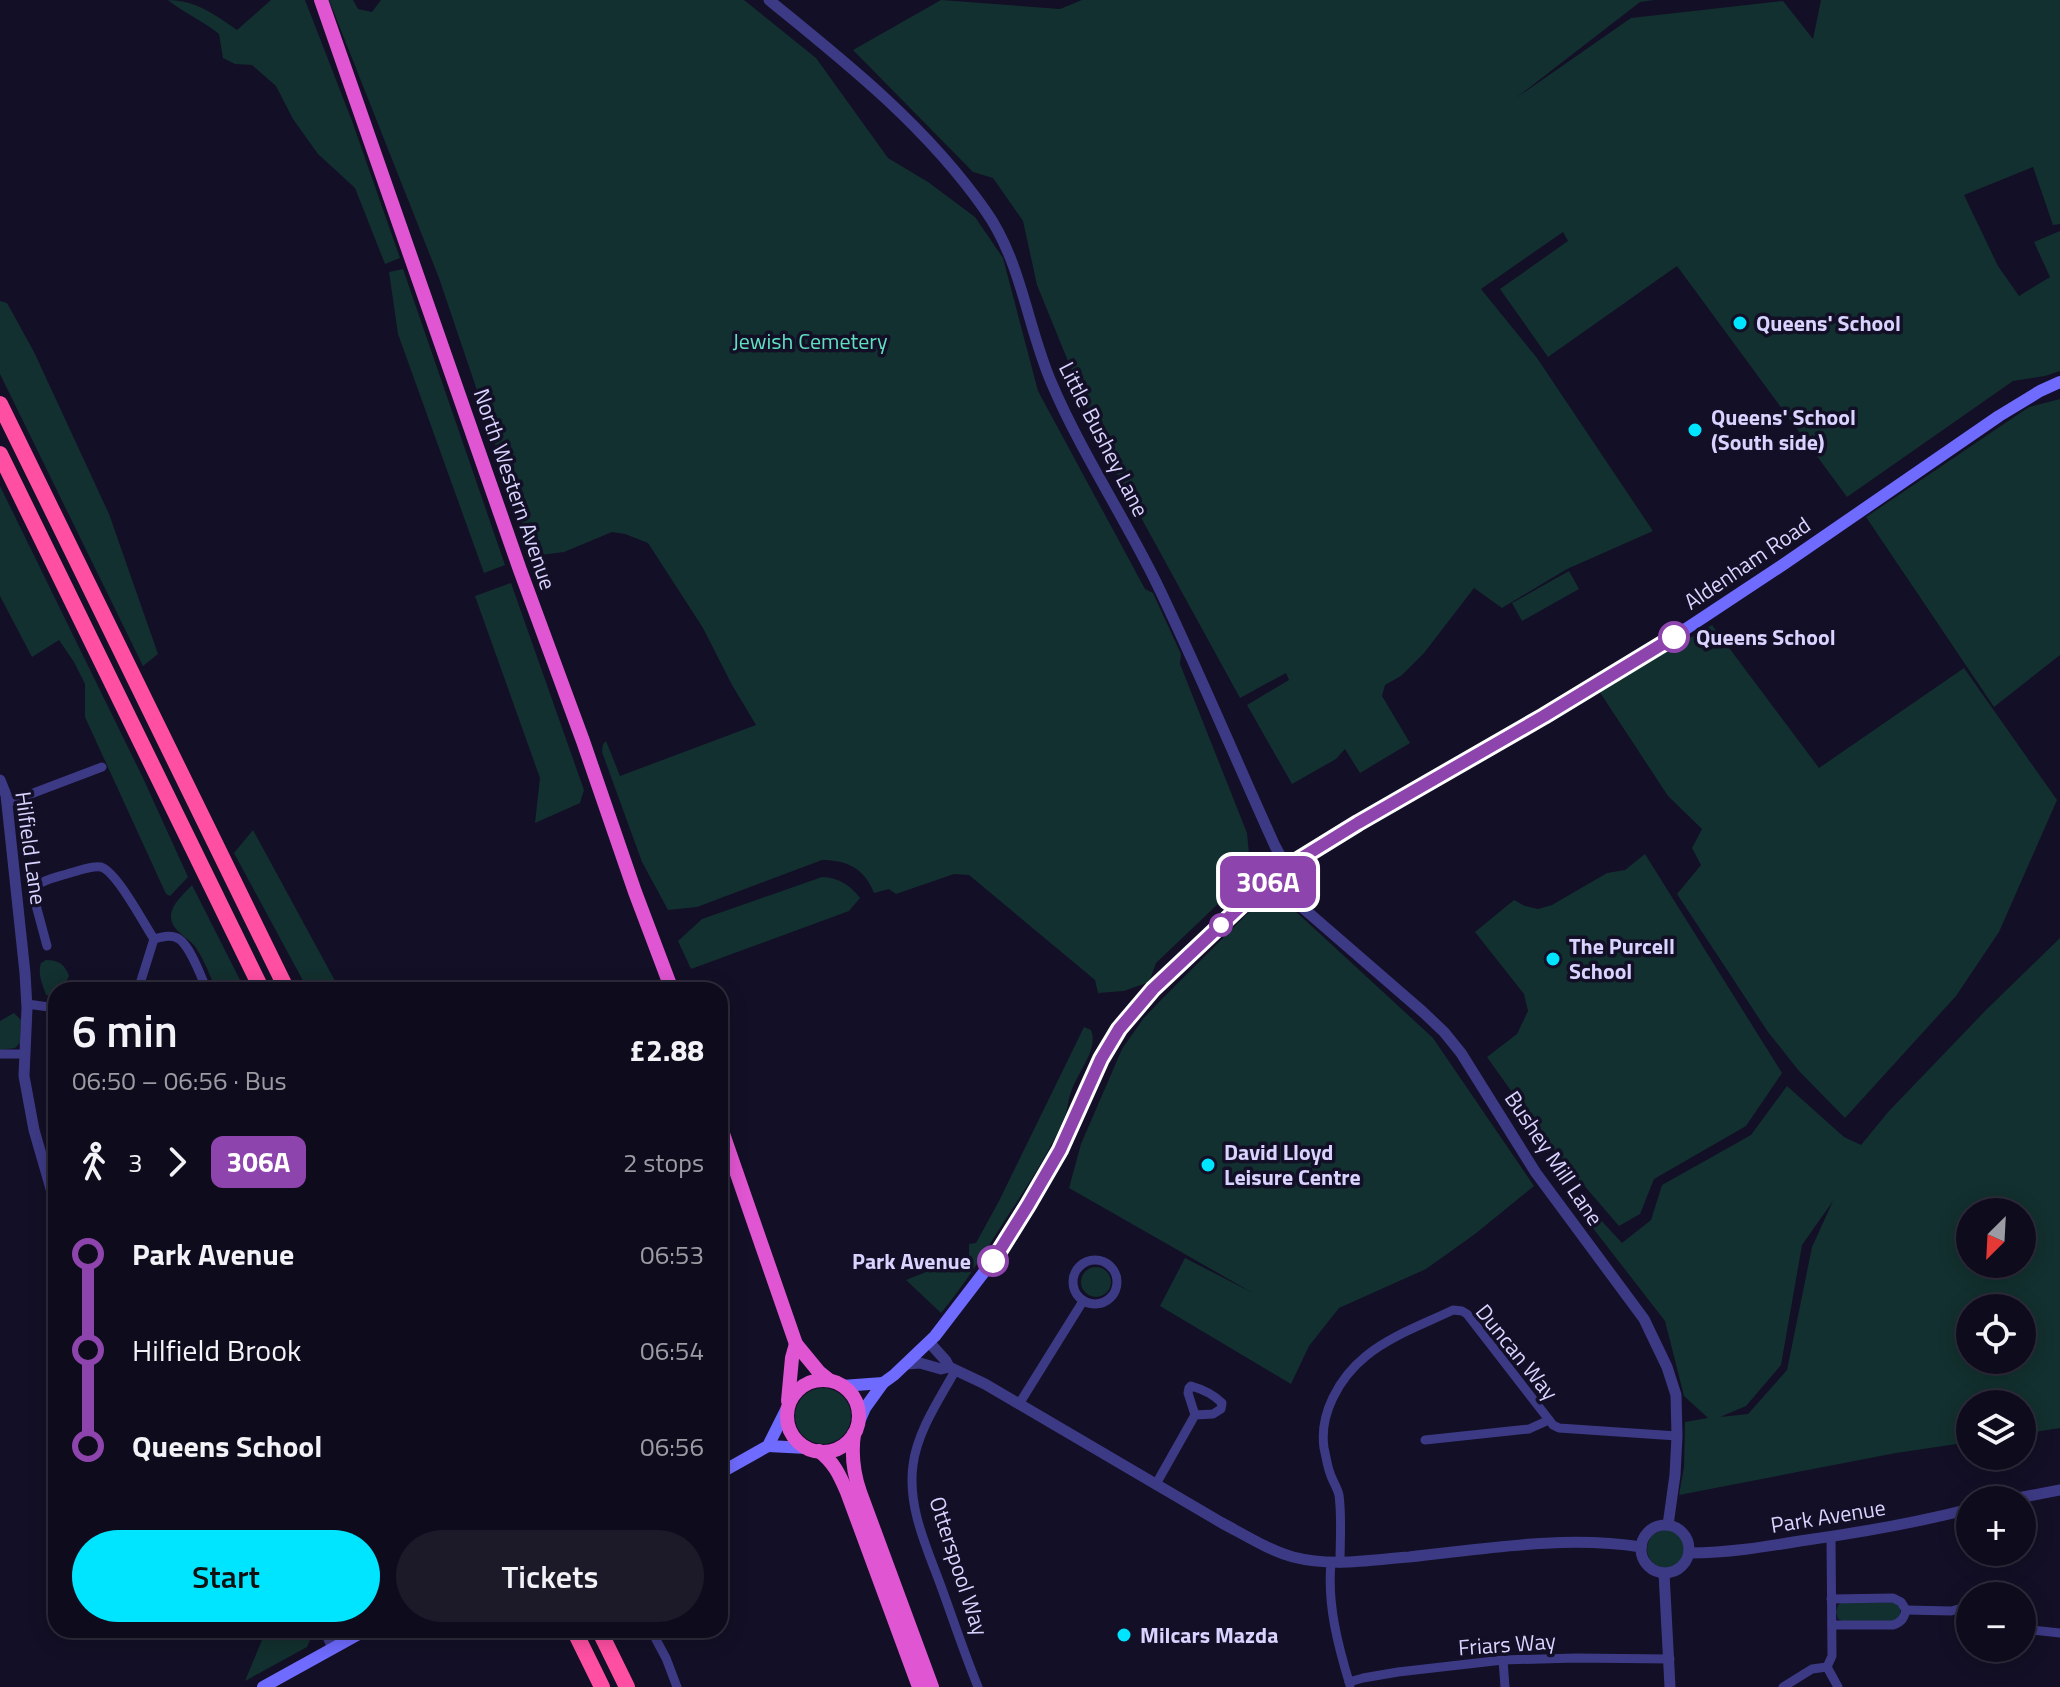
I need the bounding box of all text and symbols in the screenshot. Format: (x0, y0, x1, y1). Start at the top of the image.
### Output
place label: Queens' School (1756, 306, 1901, 340)
marker: Queens' School (1731, 314, 1749, 332)
park label: Jewish Cemetery (732, 324, 888, 358)
street label: Little Bushey Lane (1050, 356, 1158, 522)
street label: North Western Avenue (465, 384, 565, 594)
place label: Queens' School (South side) (1711, 400, 1856, 459)
marker: Queens' School (South side) (1686, 421, 1704, 439)
street label: Aldenham Road (1677, 508, 1817, 618)
place label: Queens School (1696, 620, 1836, 654)
marker: Queens School (1659, 622, 1689, 652)
street label: Hilfield Lane (6, 789, 56, 907)
line badge: 306A (1212, 856, 1324, 908)
text: 306A (1236, 860, 1300, 903)
unlabelled marker (1210, 914, 1232, 936)
place label: The Purcell School (1569, 929, 1675, 988)
marker: The Purcell School (1544, 950, 1562, 968)
text: 6 min (72, 997, 178, 1064)
text: £2.88 (629, 1027, 704, 1073)
text: 06:50 – 06:56 · Bus (72, 1061, 287, 1100)
street label: Bushey Mill Lane (1496, 1084, 1612, 1232)
place label: David Lloyd Leisure Centre (1224, 1135, 1361, 1194)
icon: walk (72, 1140, 116, 1184)
icon: forward (155, 1140, 199, 1184)
text: 306A (227, 1140, 290, 1183)
text: 3 (128, 1143, 143, 1182)
text: 2 stops (623, 1143, 704, 1182)
marker: David Lloyd Leisure Centre (1199, 1156, 1217, 1174)
north arrow (1956, 1198, 2036, 1278)
map controls (1956, 1198, 2036, 1662)
text: Park Avenue (132, 1231, 294, 1277)
text: 06:53 (640, 1235, 704, 1274)
place label: Park Avenue (852, 1244, 971, 1278)
marker: Park Avenue (978, 1246, 1008, 1276)
button: locate (1956, 1294, 2036, 1374)
street label: Duncan Way (1467, 1296, 1567, 1408)
text: Hilfield Brook (132, 1327, 301, 1373)
text: 06:54 (640, 1331, 704, 1370)
button: layers (1956, 1390, 2036, 1470)
text: Queens School (132, 1423, 322, 1469)
text: 06:56 (640, 1427, 704, 1466)
button: + (1956, 1486, 2036, 1566)
street label: Park Avenue (1768, 1490, 1888, 1542)
street label: Otterspool Way (921, 1492, 998, 1640)
button: Start (72, 1530, 380, 1622)
button: Tickets (396, 1530, 704, 1622)
button: − (1956, 1582, 2036, 1662)
place label: Milcars Mazda (1140, 1618, 1278, 1652)
street label: Friars Way (1457, 1624, 1557, 1664)
marker: Milcars Mazda (1115, 1626, 1133, 1644)

